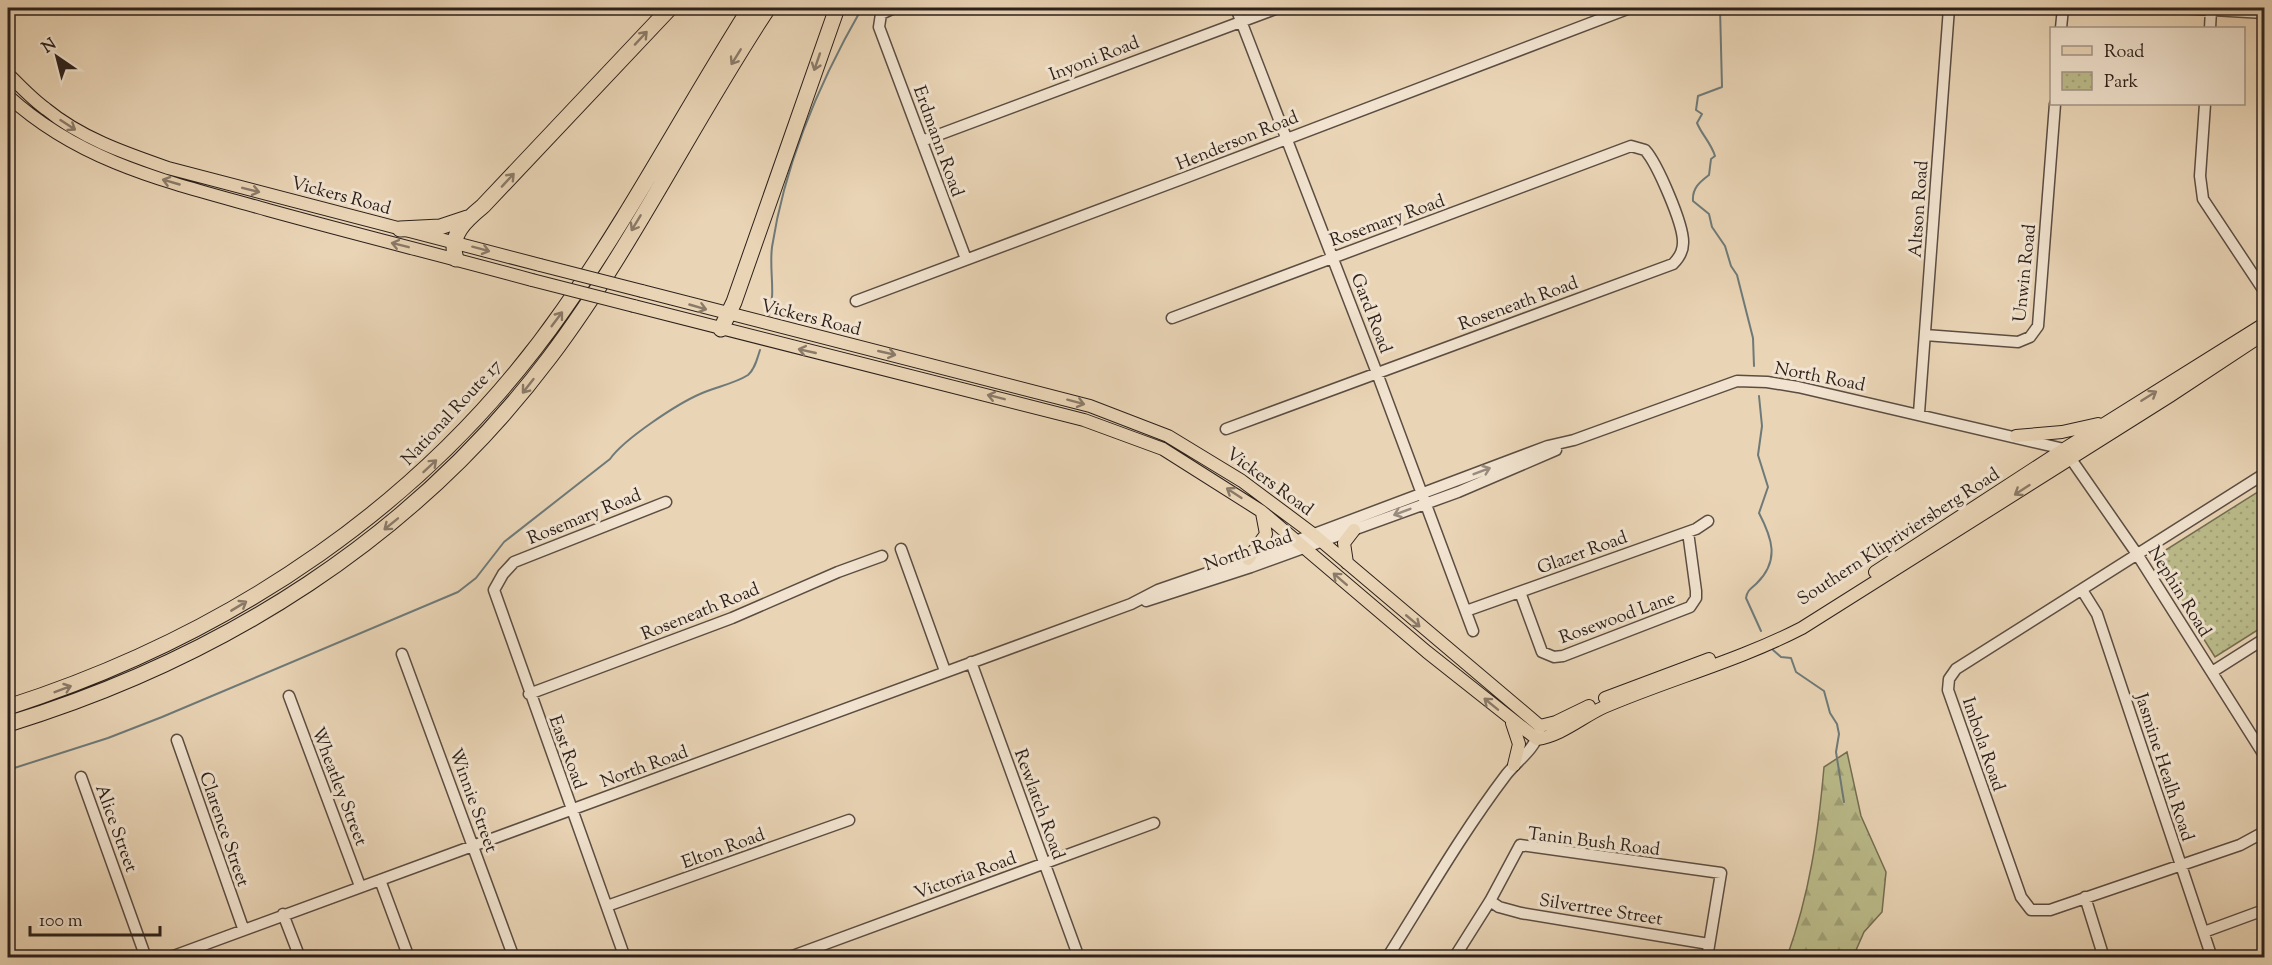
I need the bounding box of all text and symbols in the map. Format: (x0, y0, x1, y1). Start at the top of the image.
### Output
north arrow (27, 27, 87, 87)
legend (2050, 27, 2245, 105)
one-way arrow (634, 31, 649, 46)
street label: Inyoni Road (1046, 31, 1144, 89)
text: N (38, 34, 62, 60)
text: Road (2104, 40, 2144, 66)
one-way arrow (730, 48, 743, 65)
one-way arrow (810, 53, 821, 71)
text: Park (2104, 70, 2139, 96)
street label: Erdmann Road (905, 82, 969, 201)
street label: Henderson Road (1173, 105, 1303, 178)
one-way arrow (60, 119, 76, 131)
street label: Altson Road (1904, 160, 1936, 259)
street label: Vickers Road (288, 171, 393, 223)
one-way arrow (500, 173, 515, 188)
one-way arrow (162, 176, 181, 187)
one-way arrow (241, 185, 260, 196)
street label: Rosemary Road (1327, 189, 1449, 255)
one-way arrow (629, 214, 641, 231)
street label: Unwin Road (2008, 223, 2044, 323)
one-way arrow (391, 239, 410, 251)
one-way arrow (471, 244, 490, 256)
street label: Gard Road (1343, 270, 1397, 358)
street label: Roseneath Road (1455, 271, 1582, 339)
street label: Vickers Road (758, 294, 863, 344)
one-way arrow (688, 301, 707, 313)
one-way arrow (551, 311, 563, 327)
one-way arrow (798, 344, 817, 356)
one-way arrow (877, 348, 896, 360)
street label: National Route 17 (396, 354, 509, 472)
street label: North Road (1772, 356, 1867, 399)
one-way arrow (521, 377, 534, 393)
one-way arrow (2140, 390, 2157, 402)
one-way arrow (987, 391, 1006, 403)
one-way arrow (1066, 397, 1085, 408)
street label: Vickers Road (1220, 442, 1318, 523)
one-way arrow (422, 459, 437, 473)
street label: Southern Klipriviersberg Road (1793, 462, 2005, 613)
one-way arrow (1472, 465, 1491, 476)
street label: Rosemary Road (524, 483, 646, 553)
one-way arrow (2014, 483, 2031, 496)
one-way arrow (1226, 487, 1242, 499)
one-way arrow (1394, 507, 1412, 518)
one-way arrow (383, 518, 399, 531)
street label: North Road (1201, 525, 1296, 579)
street label: Glazer Road (1534, 526, 1631, 582)
street label: Nephin Road (2140, 542, 2217, 643)
one-way arrow (1332, 573, 1348, 586)
street label: Roseneath Road (638, 577, 764, 648)
street label: Rosewood Lane (1556, 586, 1679, 652)
one-way arrow (231, 600, 248, 612)
one-way arrow (1405, 614, 1420, 628)
one-way arrow (53, 682, 72, 693)
street label: Jasmine Healh Road (2127, 689, 2199, 845)
street label: Imbola Road (1954, 694, 2010, 795)
one-way arrow (1483, 697, 1499, 710)
street label: East Road (541, 712, 591, 793)
street label: Wheatley Street (304, 724, 373, 850)
street label: North Road (597, 740, 692, 796)
street label: Winnie Street (441, 745, 503, 856)
street label: Rewlatch Road (1006, 746, 1070, 864)
street label: Clarence Street (191, 769, 255, 891)
street label: Alice Street (87, 781, 143, 876)
street label: Tanin Bush Road (1526, 822, 1661, 864)
street label: Elton Road (679, 823, 769, 877)
street label: Victoria Road (911, 846, 1020, 907)
street label: Silvertree Street (1537, 888, 1664, 934)
scale bar (30, 899, 160, 937)
text: 100 m (39, 909, 83, 935)

